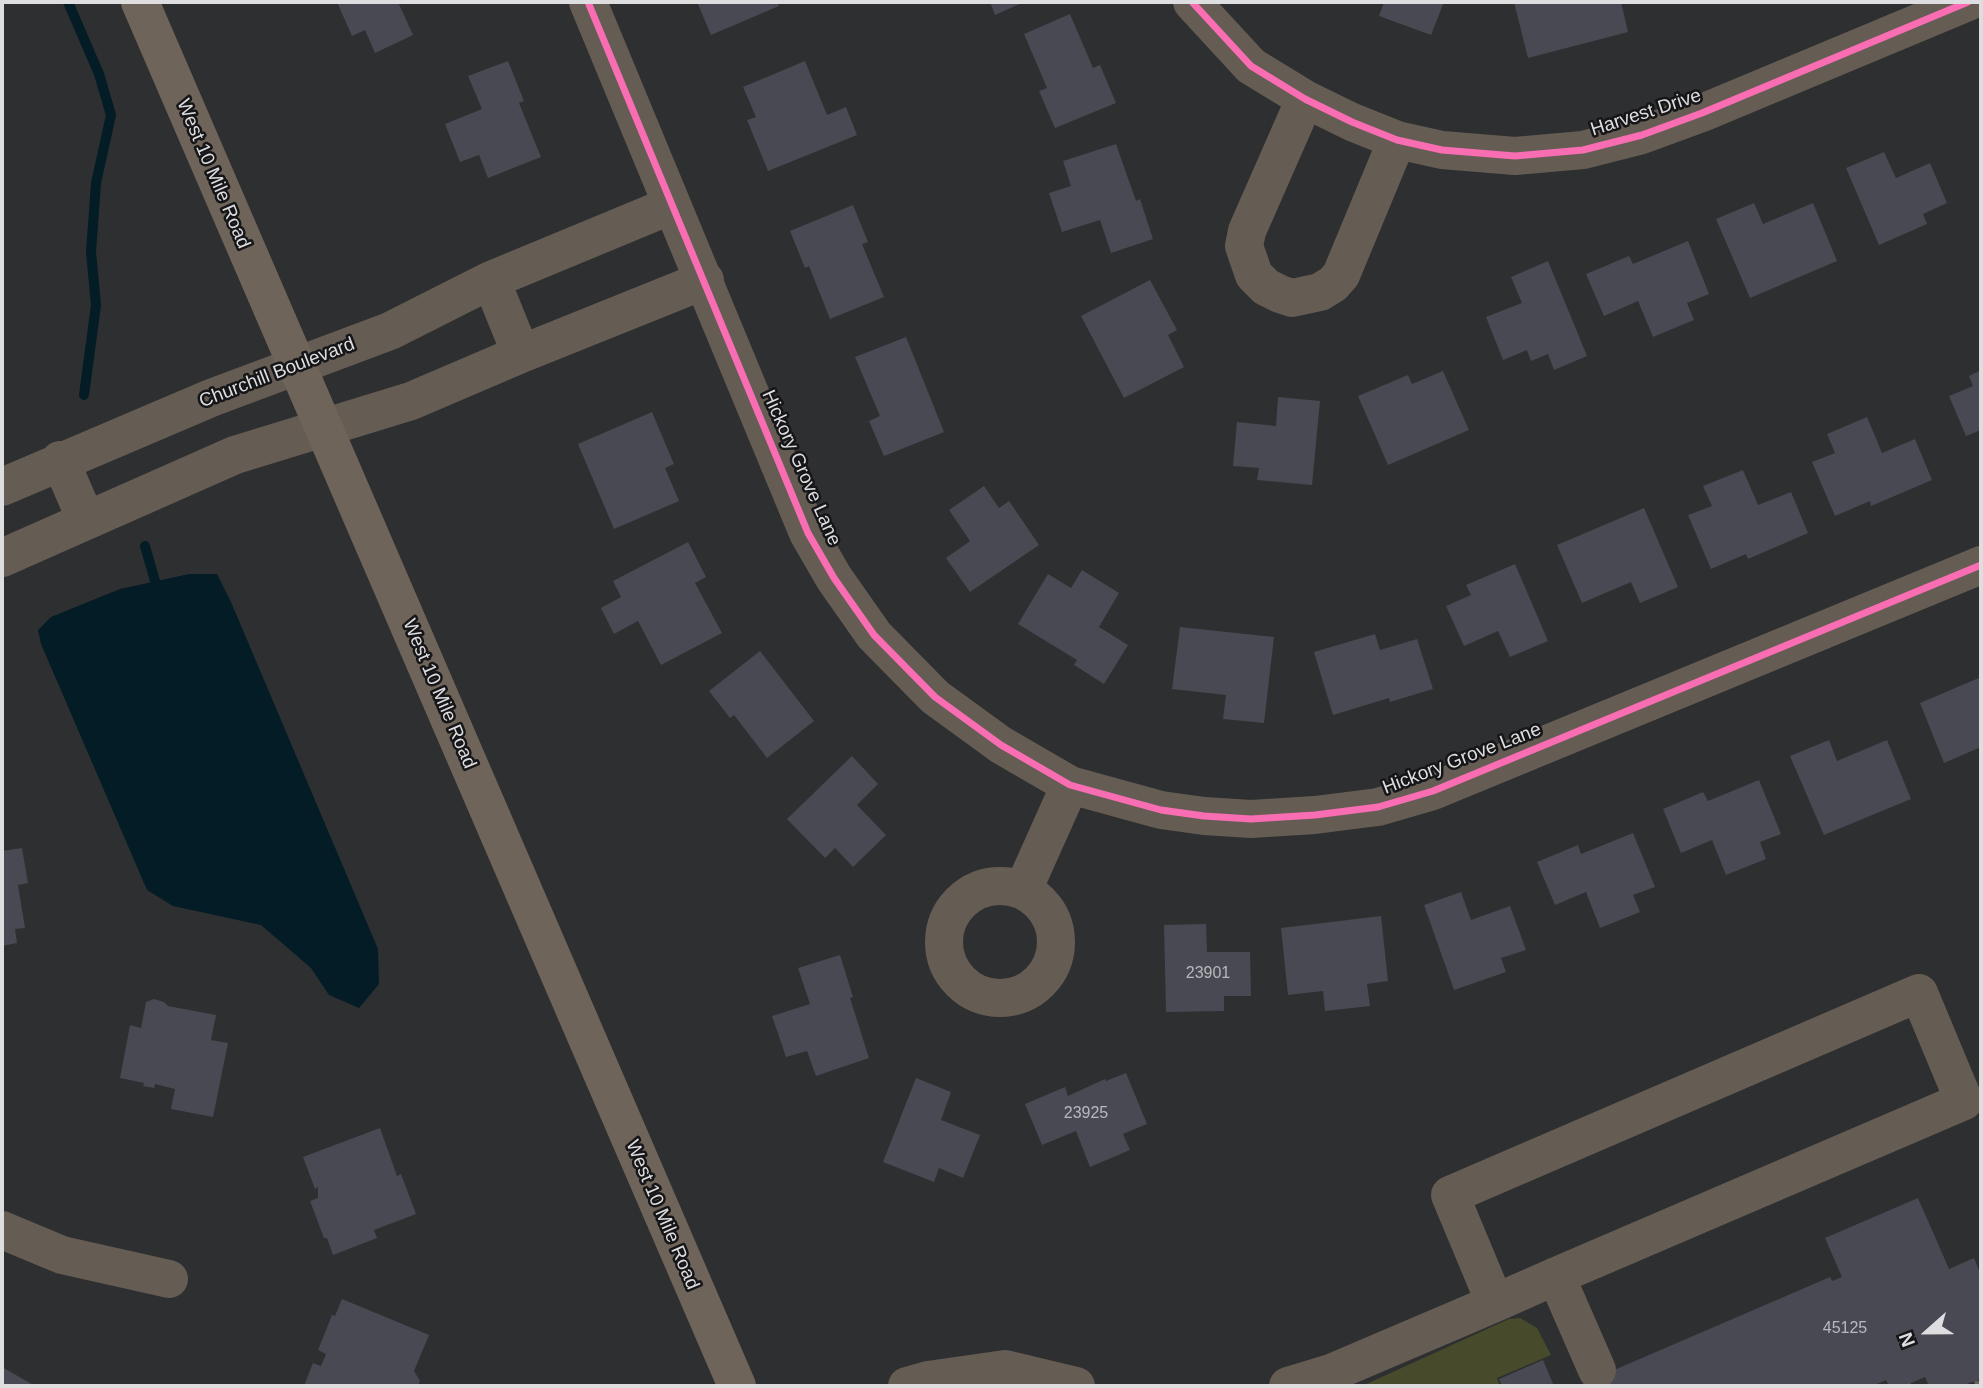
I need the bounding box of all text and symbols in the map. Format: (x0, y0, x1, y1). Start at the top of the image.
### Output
street label: Harvest Drive (1588, 84, 1704, 142)
street label: West 10 Mile Road (171, 96, 255, 252)
street label: Churchill Boulevard (196, 333, 358, 413)
street label: Hickory Grove Lane (756, 387, 846, 549)
street label: West 10 Mile Road (397, 616, 481, 772)
street label: Hickory Grove Lane (1380, 718, 1544, 800)
house number: 23901 (1186, 964, 1230, 984)
house number: 23925 (1064, 1104, 1108, 1124)
street label: West 10 Mile Road (620, 1137, 704, 1293)
north arrow (1892, 1297, 1962, 1367)
house number: 45125 (1823, 1319, 1867, 1339)
text: N (1895, 1330, 1919, 1350)

